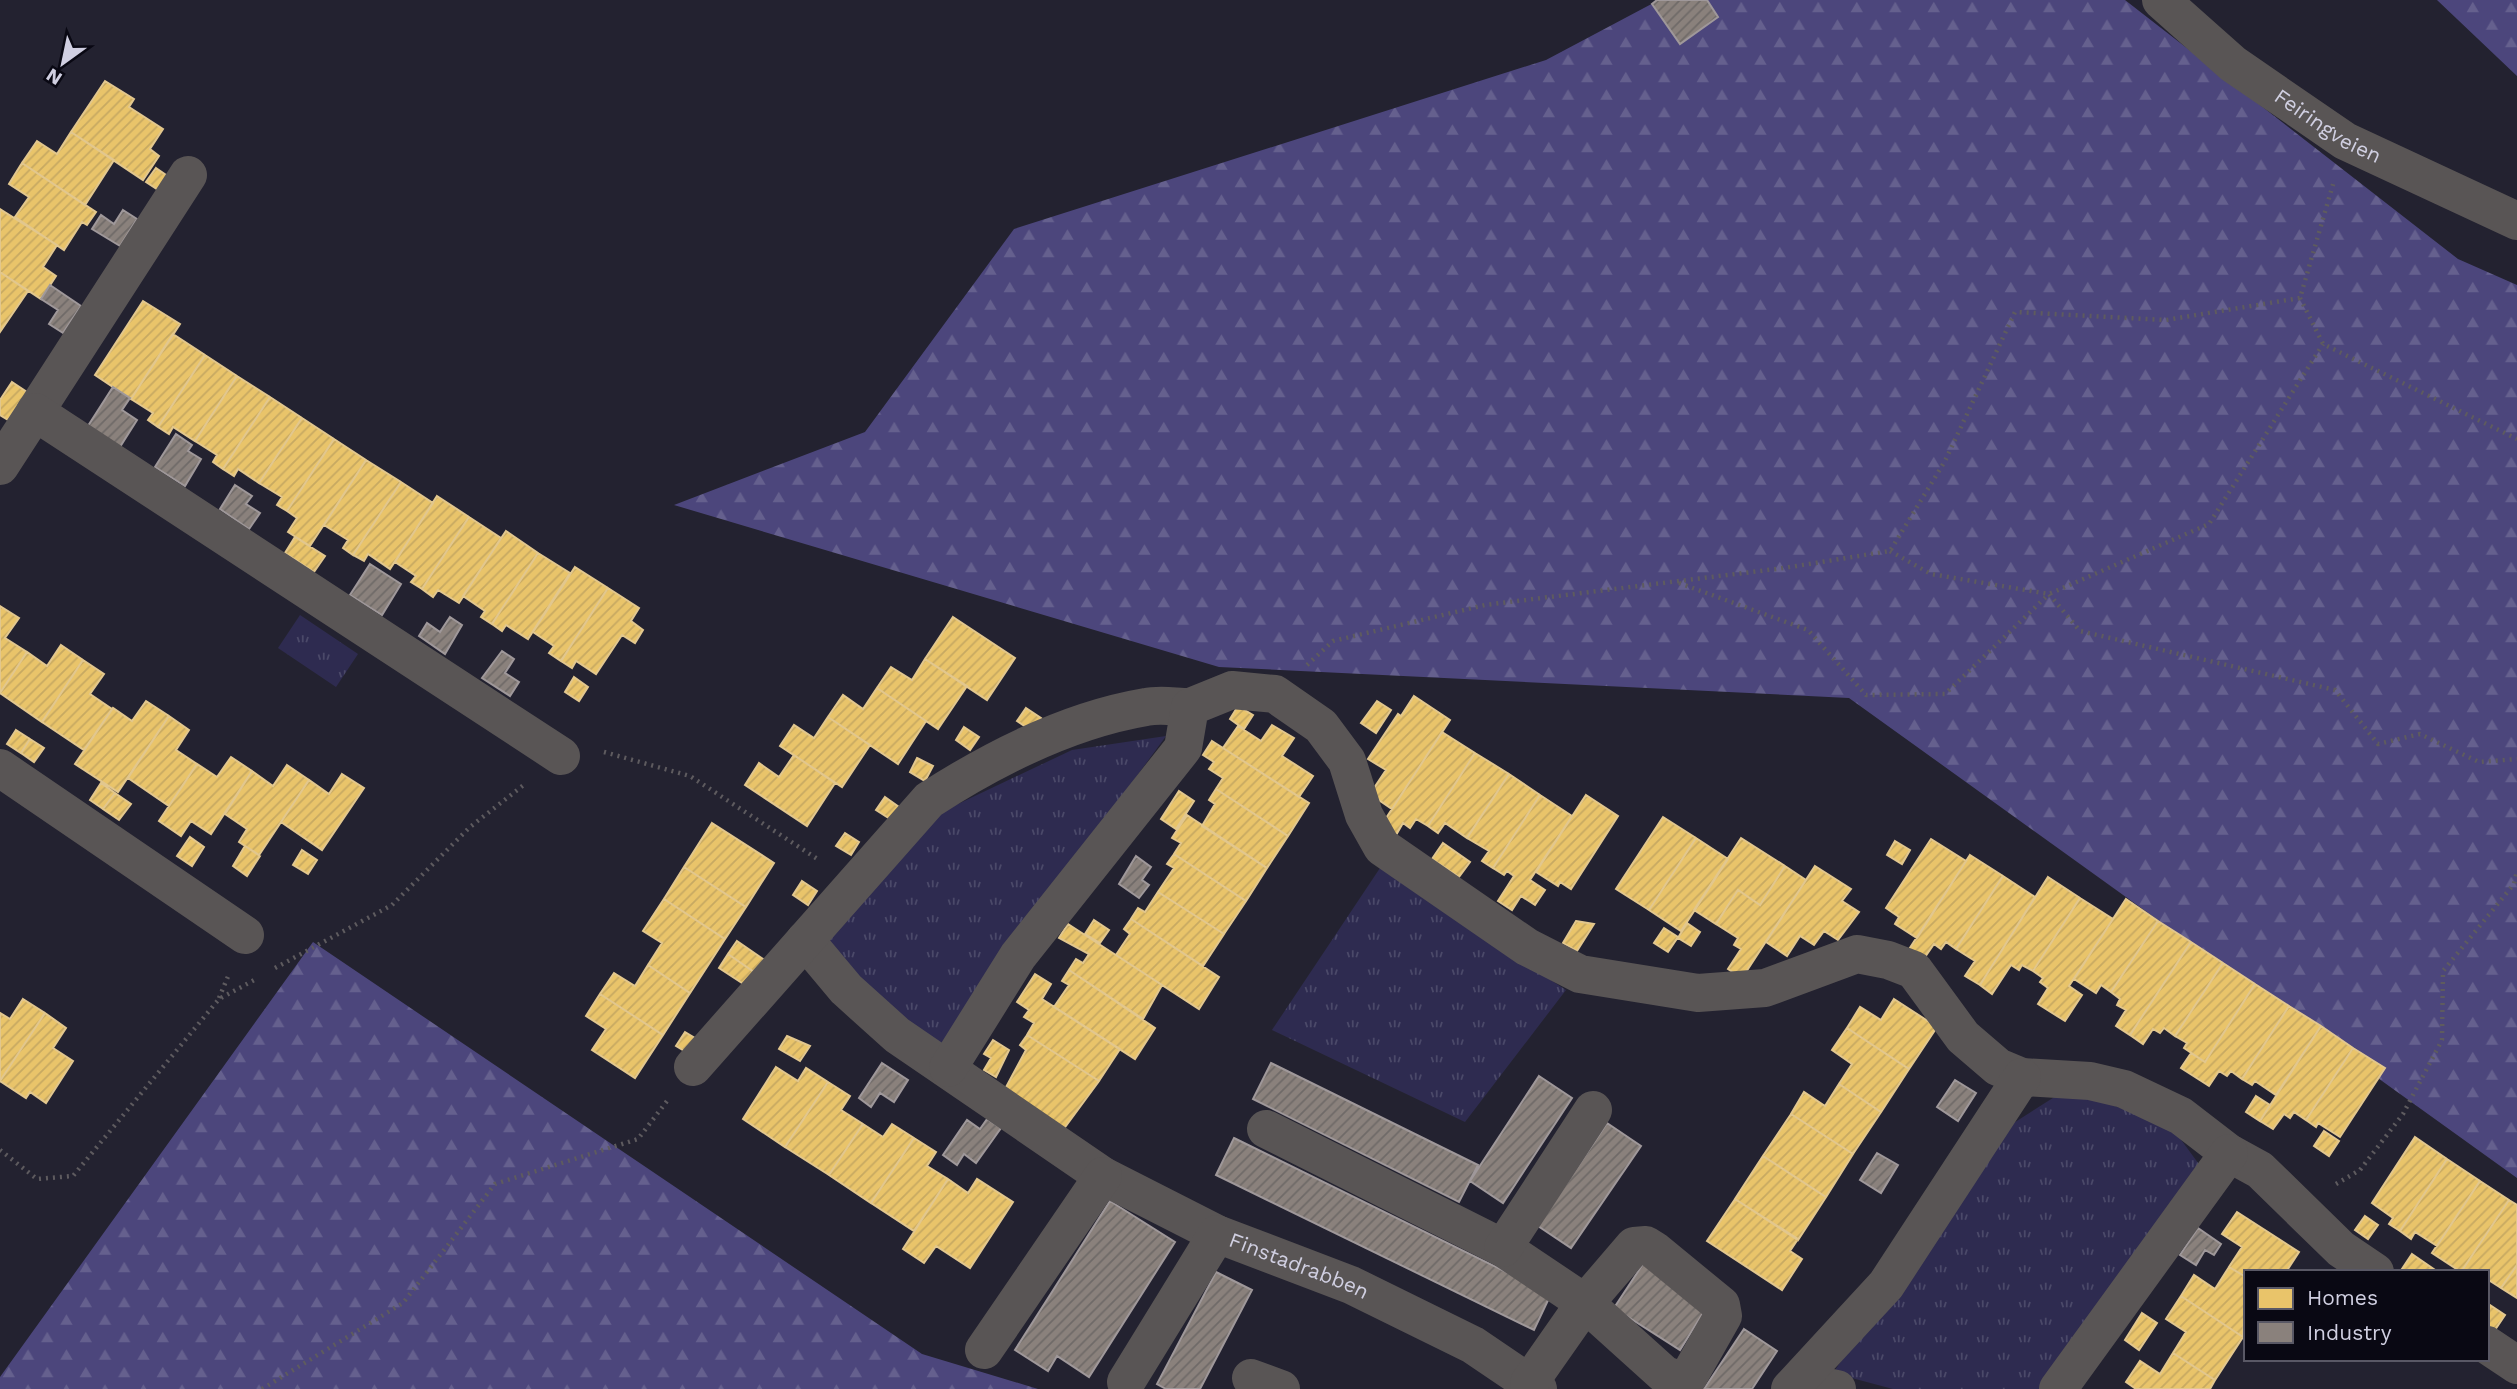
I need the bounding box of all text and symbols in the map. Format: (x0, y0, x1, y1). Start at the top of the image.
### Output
north arrow (28, 28, 98, 98)
text: N (42, 63, 66, 90)
street label: Feiringveien (2270, 83, 2385, 168)
street label: Finstadrabben (1226, 1227, 1373, 1304)
legend (2244, 1270, 2489, 1361)
text: Homes (2307, 1285, 2378, 1310)
text: Industry (2307, 1320, 2392, 1345)

